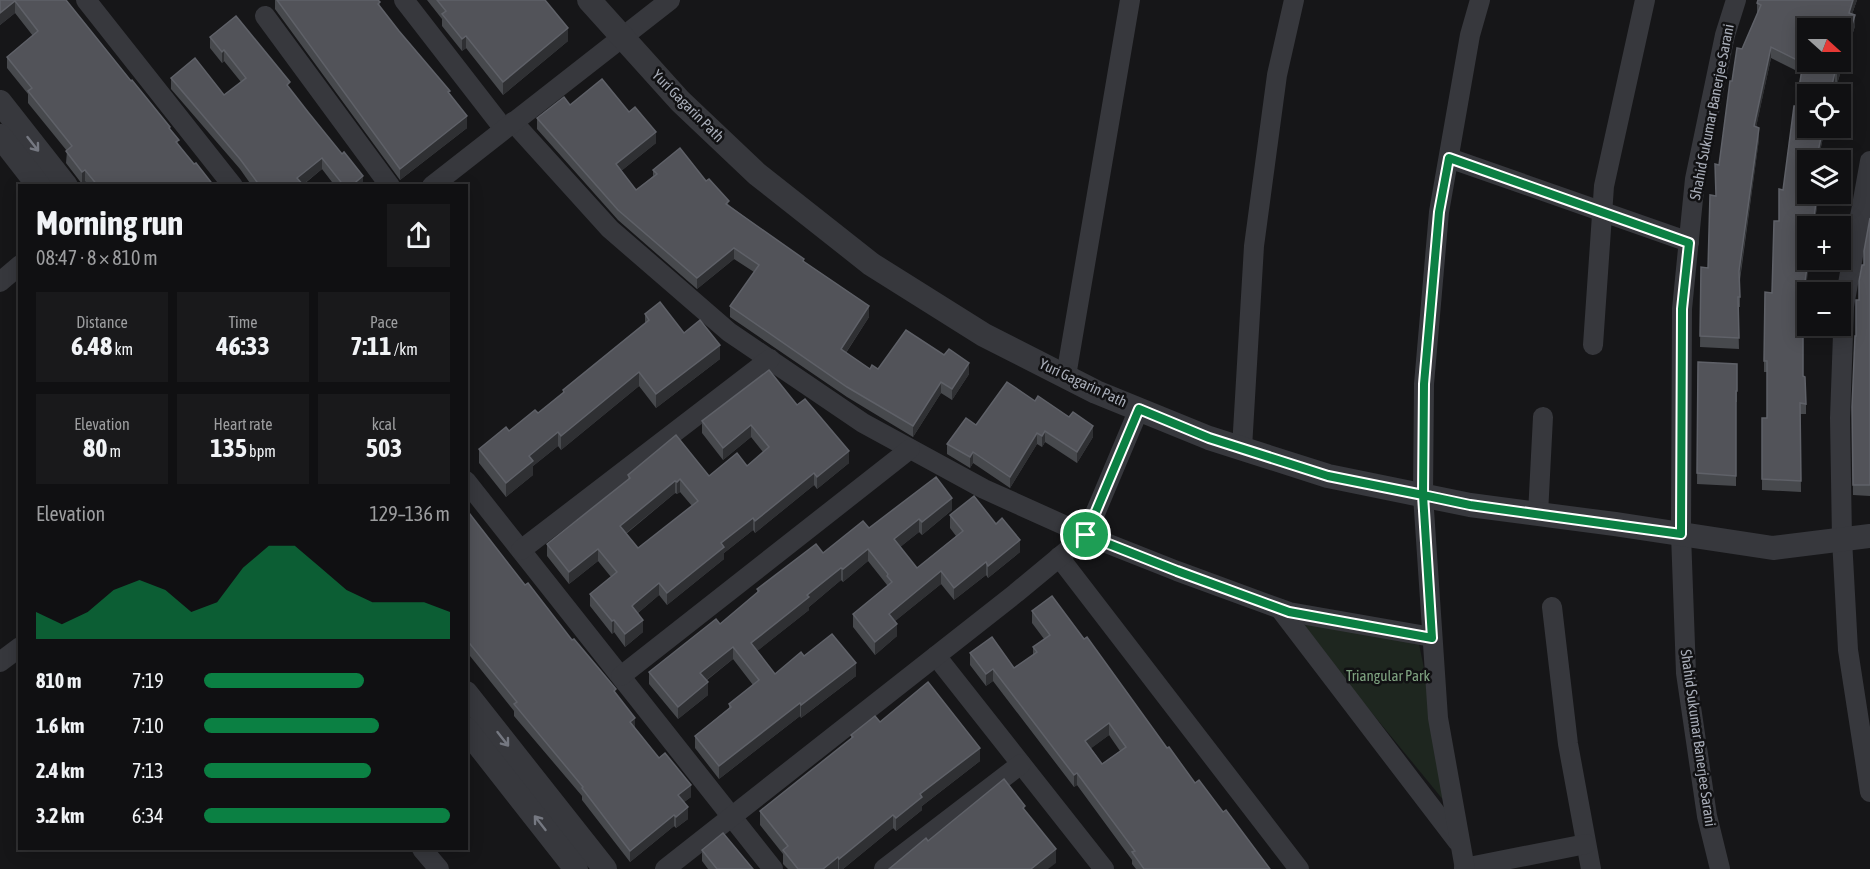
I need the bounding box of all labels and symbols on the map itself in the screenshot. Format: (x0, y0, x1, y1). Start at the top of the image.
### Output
north arrow (1797, 18, 1851, 72)
street label: Shahid Sukumar Banerjee Sarani (1686, 23, 1737, 201)
street label: Yuri Gagarin Path (649, 66, 728, 145)
one-way arrow (27, 136, 40, 152)
street label: Yuri Gagarin Path (1037, 355, 1130, 410)
pin (1060, 509, 1111, 560)
street label: Shahid Sukumar Banerjee Sarani (1678, 648, 1719, 828)
park label: Triangular Park (1346, 667, 1430, 684)
one-way arrow (496, 731, 509, 747)
one-way arrow (534, 815, 547, 831)

